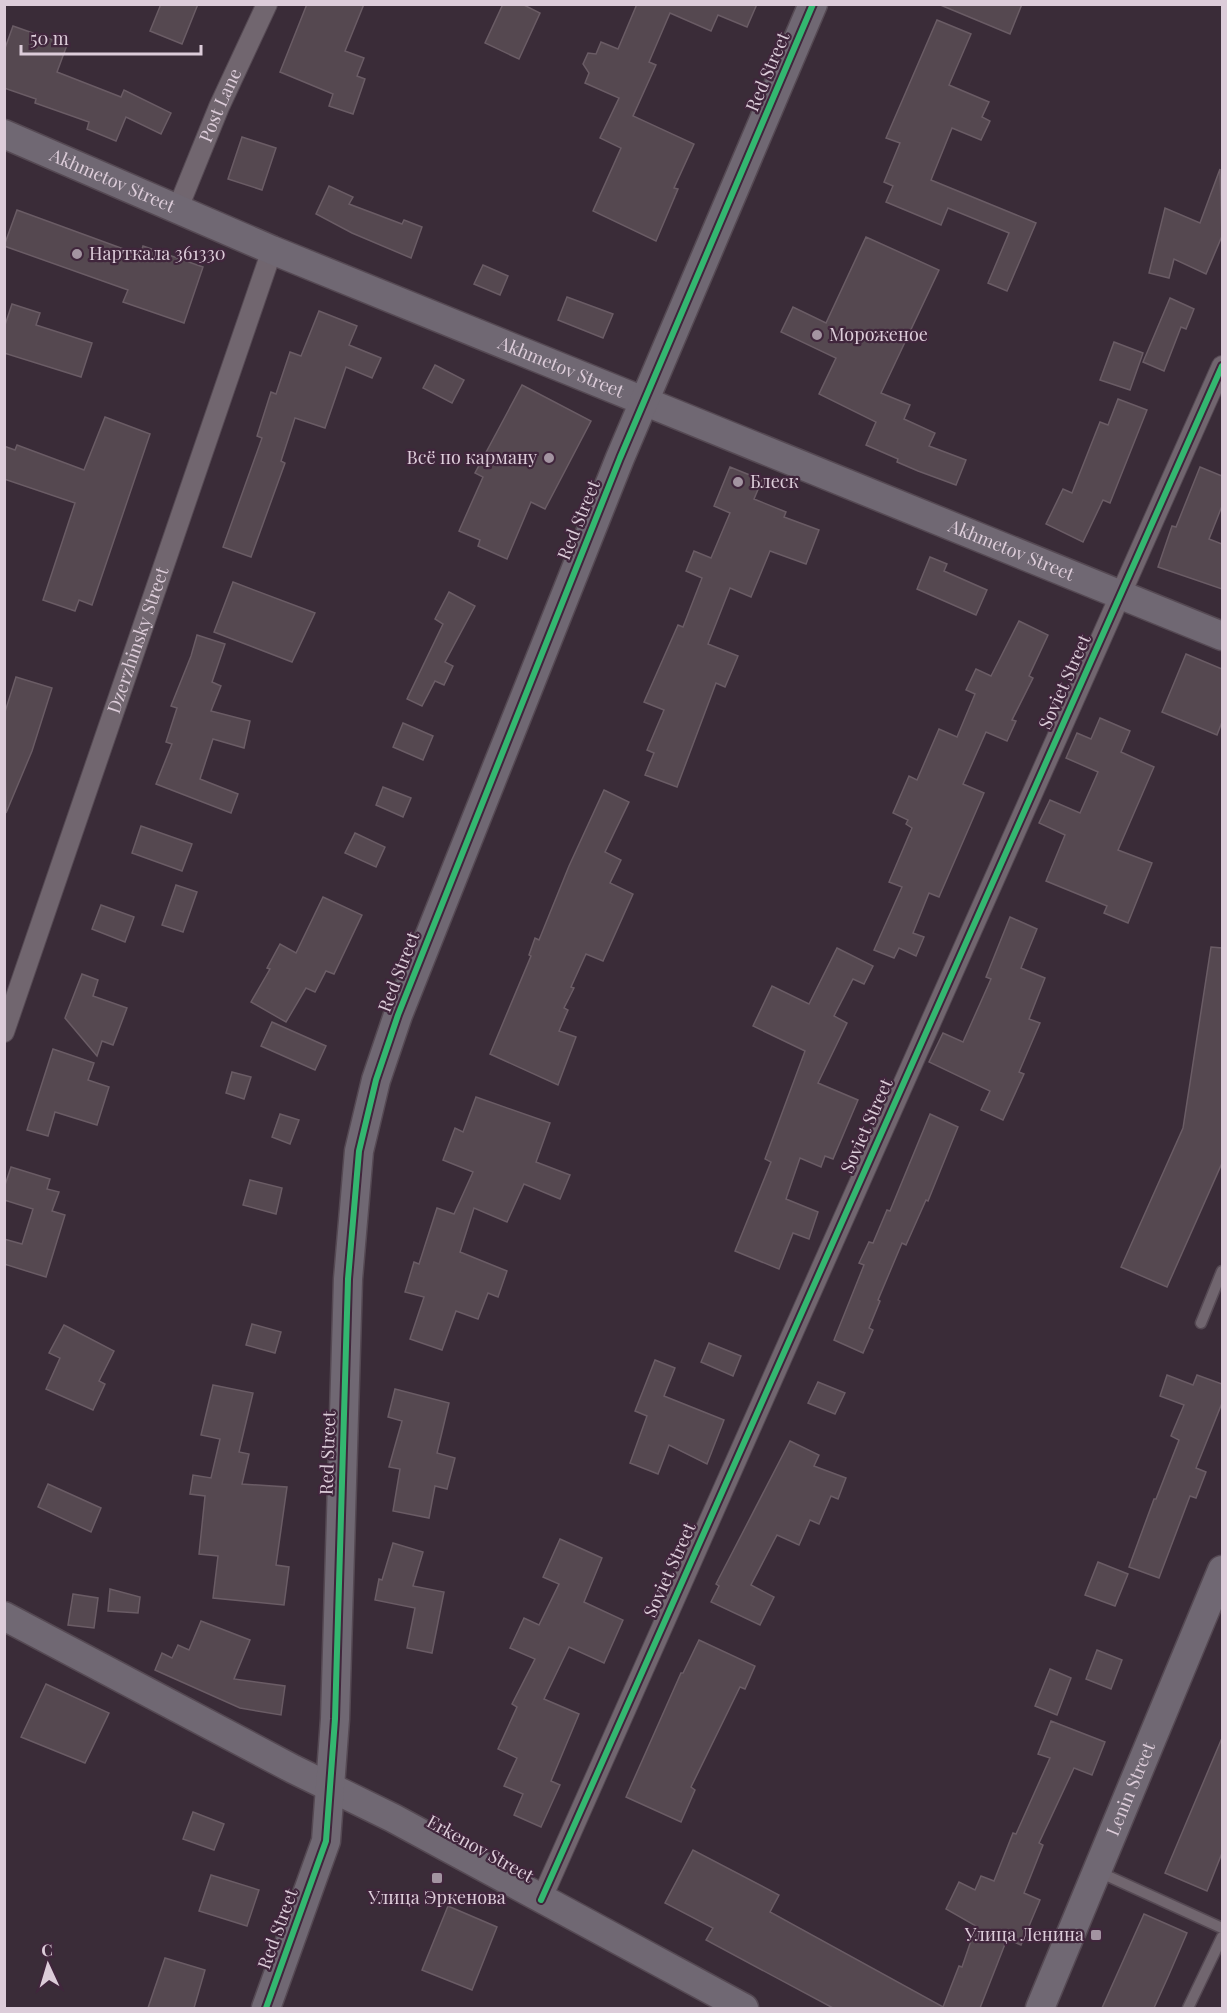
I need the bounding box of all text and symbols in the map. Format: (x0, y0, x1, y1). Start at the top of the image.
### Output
scale bar (21, 18, 201, 56)
text: 50 m (30, 26, 69, 50)
street label: Red Street (740, 28, 795, 115)
street label: Post Lane (193, 64, 246, 146)
street label: Akhmetov Street (46, 142, 179, 218)
place label: Нарткала 361330 (89, 241, 226, 265)
marker: Нарткала 361330 (70, 247, 84, 261)
place label: Мороженое (829, 322, 928, 346)
marker: Мороженое (810, 328, 824, 342)
street label: Akhmetov Street (494, 330, 628, 403)
place label: Всё по карману (407, 445, 537, 469)
marker: Всё по карману (542, 451, 556, 465)
place label: Блеск (750, 469, 799, 493)
marker: Блеск (731, 475, 745, 489)
street label: Red Street (551, 476, 605, 563)
street label: Akhmetov Street (944, 513, 1079, 586)
street label: Dzerzhinsky Street (101, 563, 174, 716)
street label: Soviet Street (1032, 630, 1096, 733)
street label: Red Street (372, 928, 425, 1015)
street label: Soviet Street (834, 1074, 898, 1177)
street label: Red Street (314, 1410, 340, 1495)
street label: Soviet Street (637, 1518, 701, 1621)
street label: Lenin Street (1100, 1738, 1160, 1839)
street label: Erkenov Street (423, 1809, 539, 1888)
marker: Улица Эркенова (430, 1871, 444, 1885)
street label: Red Street (251, 1884, 303, 1972)
place label: Улица Эркенова (367, 1885, 506, 1909)
place label: Улица Ленина (964, 1922, 1084, 1946)
marker: Улица Ленина (1089, 1928, 1103, 1942)
north arrow (18, 1935, 78, 1995)
text: С (41, 1939, 53, 1960)

